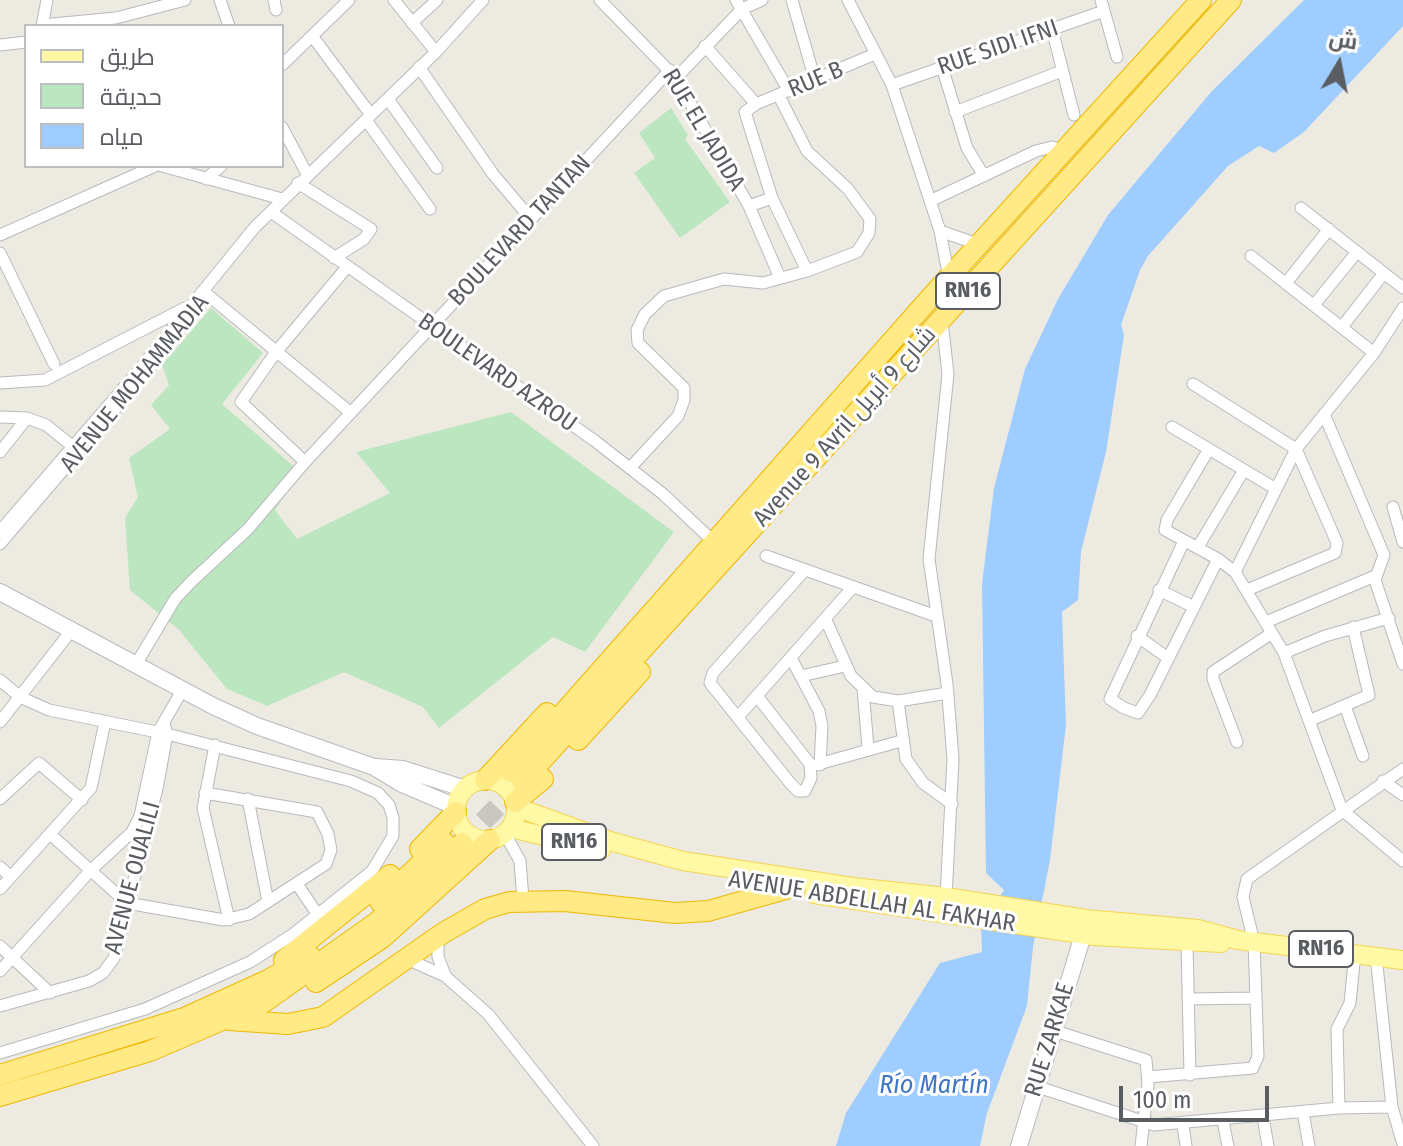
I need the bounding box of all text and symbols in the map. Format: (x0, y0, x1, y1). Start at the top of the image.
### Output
street label: RUE SIDI IFNI (934, 14, 1062, 82)
legend (24, 24, 284, 168)
north arrow (1299, 24, 1379, 104)
text: ش (1327, 24, 1359, 56)
text: طريق (100, 43, 155, 71)
street label: RUE B (784, 56, 848, 104)
street label: RUE EL JADIDA (655, 64, 751, 196)
text: حديقة (100, 83, 162, 111)
text: مياه (100, 123, 144, 151)
street label: BOULEVARD TANTAN (443, 150, 597, 312)
road number: RN16 (936, 273, 1000, 309)
street label: AVENUE MOHAMMADIA (55, 289, 215, 479)
street label: BOULEVARD AZROU (412, 307, 582, 439)
street label: Avenue 9 Avril شارع 9 أبريل (748, 321, 942, 533)
street label: AVENUE OUALILI (99, 799, 167, 957)
road number: RN16 (542, 824, 606, 860)
street label: AVENUE ABDELLAH AL FAKHAR (726, 865, 1018, 939)
road number: RN16 (1289, 931, 1353, 967)
street label: RUE ZARKAE (1019, 980, 1081, 1100)
water label: Río Martín (879, 1070, 989, 1102)
scale bar (1123, 1070, 1273, 1120)
text: 100 m (1133, 1086, 1191, 1114)

